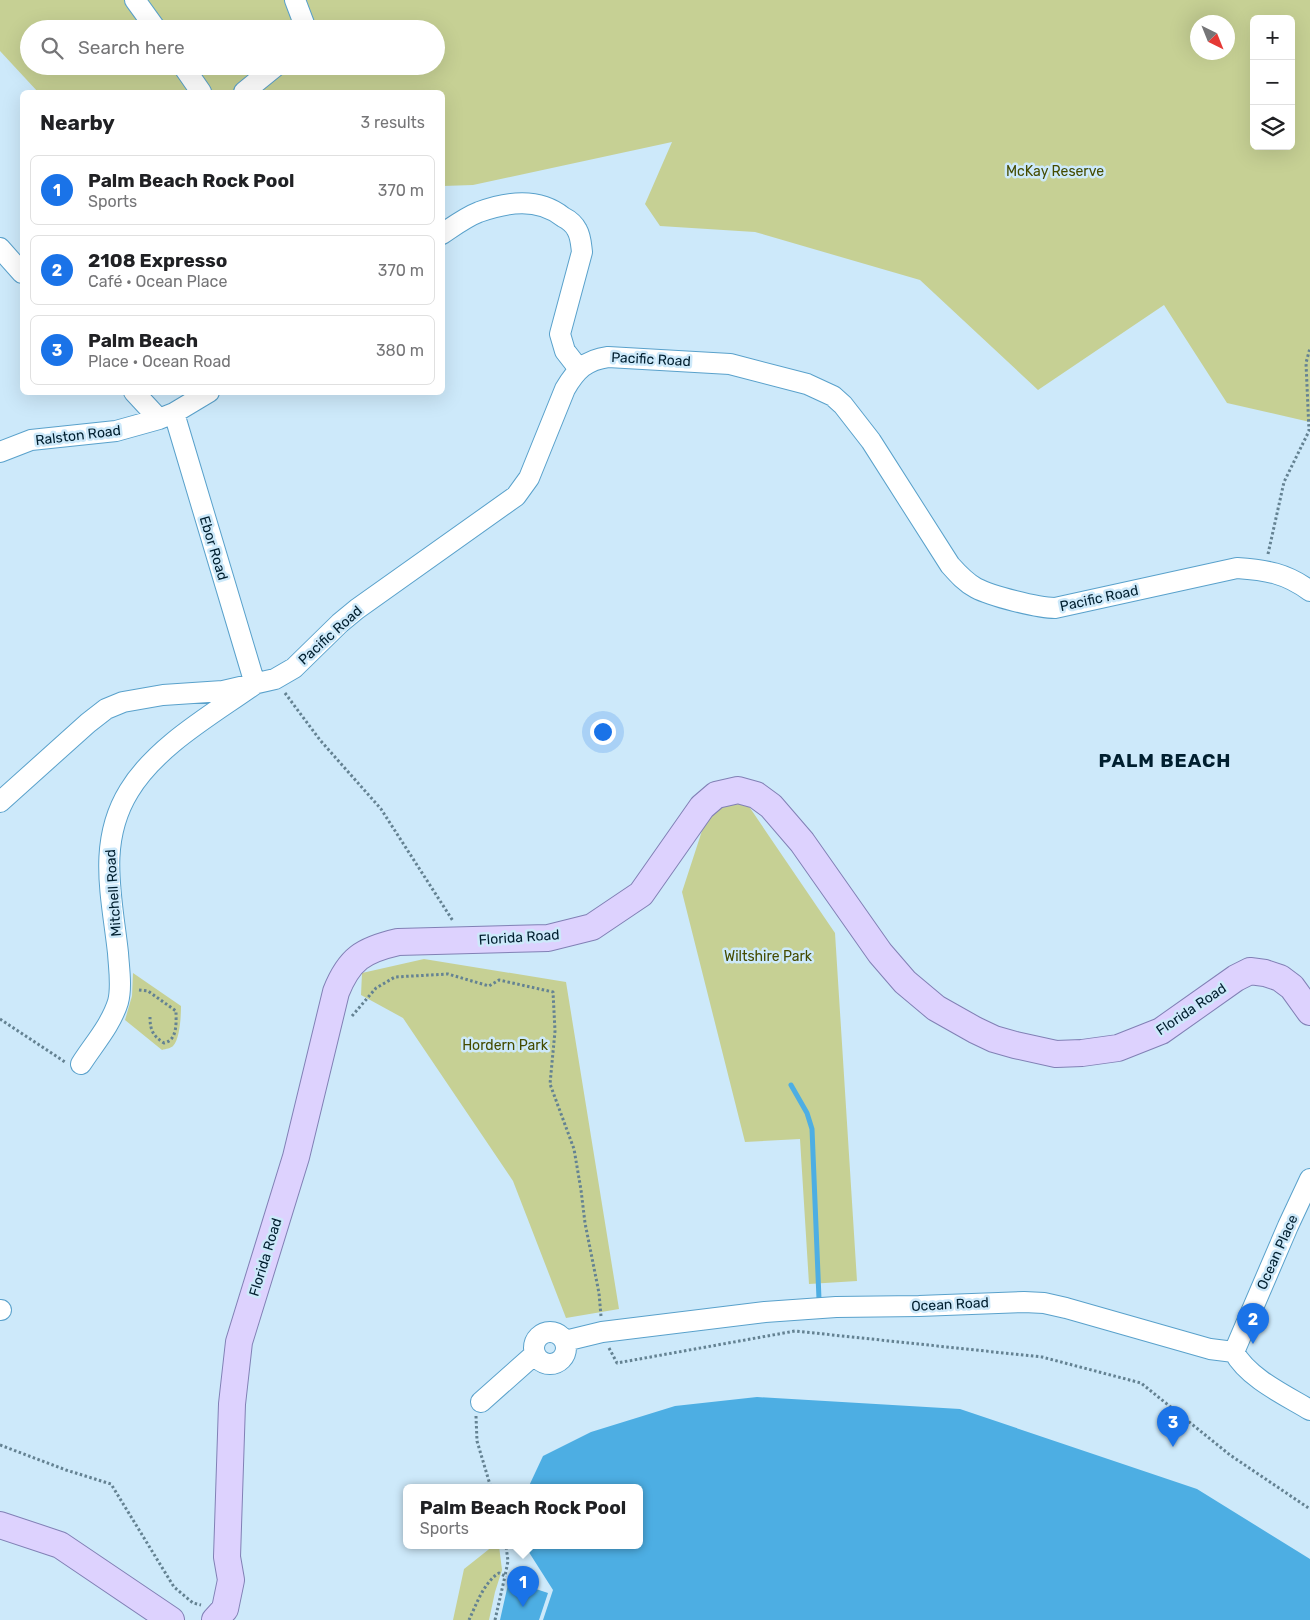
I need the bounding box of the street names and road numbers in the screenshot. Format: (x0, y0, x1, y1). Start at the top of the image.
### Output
street label: Pacific Road (611, 349, 691, 370)
street label: Ralston Road (34, 422, 122, 449)
street label: Ebor Road (196, 514, 231, 582)
street label: Pacific Road (1058, 582, 1140, 615)
street label: Pacific Road (295, 602, 366, 668)
street label: Mitchell Road (102, 849, 125, 937)
street label: Florida Road (478, 926, 560, 949)
street label: Florida Road (1153, 980, 1230, 1039)
street label: Ocean Place (1253, 1212, 1302, 1292)
street label: Florida Road (246, 1216, 285, 1298)
street label: Ocean Road (911, 1294, 989, 1315)

